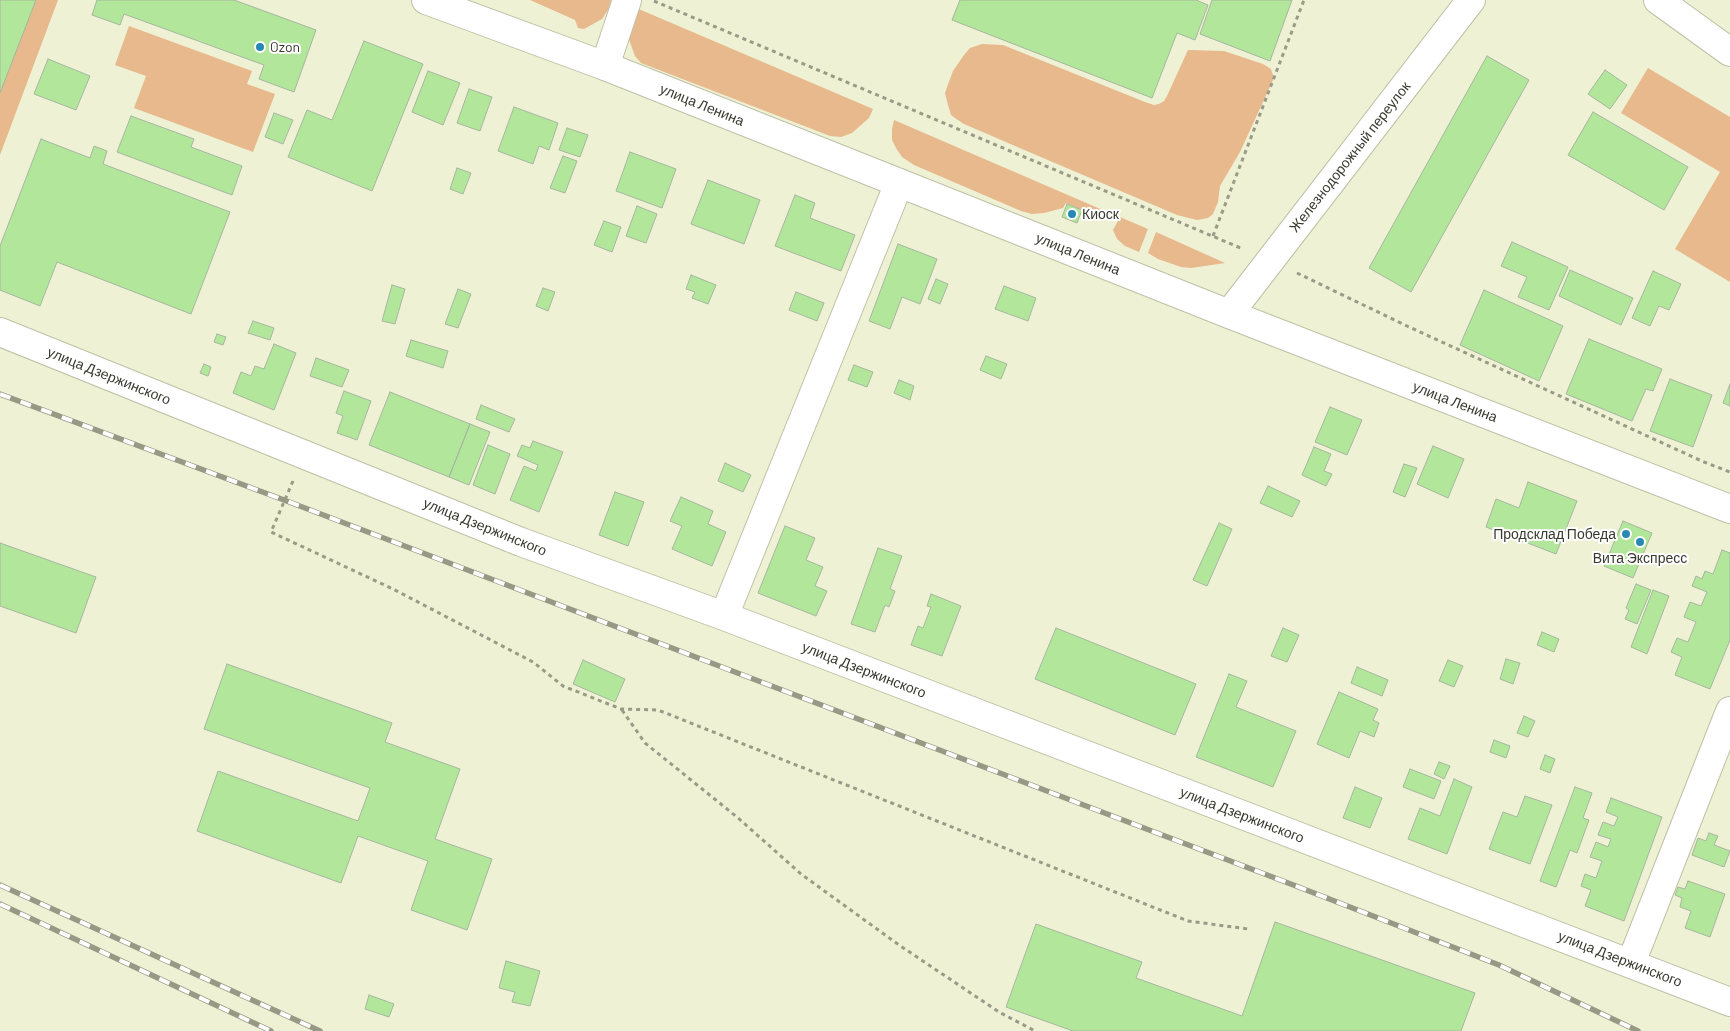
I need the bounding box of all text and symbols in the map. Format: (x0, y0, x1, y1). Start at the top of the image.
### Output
place label: Ozon (270, 39, 300, 55)
marker: Ozon (254, 41, 266, 53)
street label: Железнодорожный переулок (1286, 78, 1414, 236)
street label: улица Ленина (657, 80, 747, 130)
place label: Киоск (1082, 206, 1119, 222)
marker: Киоск (1066, 208, 1078, 220)
street label: улица Ленина (1033, 229, 1123, 279)
street label: улица Дзержинского (45, 344, 173, 408)
street label: улица Ленина (1410, 378, 1500, 426)
street label: улица Дзержинского (421, 495, 549, 559)
place label: Продсклад Победа (1493, 526, 1616, 542)
marker: Продсклад Победа (1620, 528, 1632, 540)
marker: Вита Экспресс (1634, 536, 1646, 548)
place label: Вита Экспресс (1593, 550, 1687, 566)
street label: улица Дзержинского (800, 639, 928, 701)
street label: улица Дзержинского (1178, 784, 1306, 846)
street label: улица Дзержинского (1556, 928, 1684, 990)

